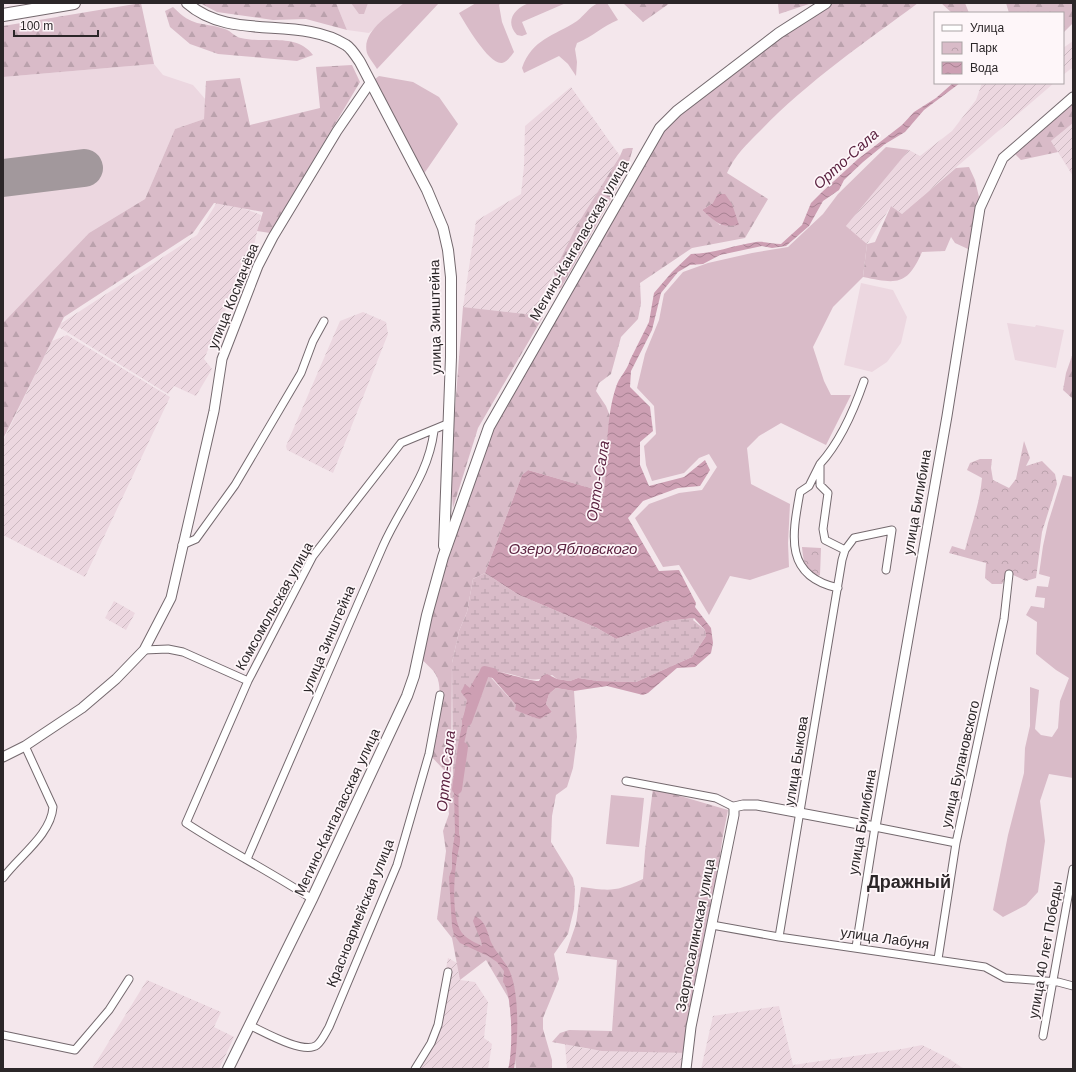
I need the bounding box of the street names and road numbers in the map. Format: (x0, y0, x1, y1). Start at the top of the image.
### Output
street label: Мегино-Кангаласская улица (526, 157, 632, 323)
street label: улица Космачёва (204, 241, 262, 351)
street label: улица Зинштейна (426, 259, 444, 375)
street label: улица Билибина (900, 448, 934, 556)
street label: Комсомольская улица (232, 539, 316, 673)
street label: улица Зинштейна (298, 583, 358, 695)
street label: улица Булановского (938, 698, 983, 829)
street label: улица Быкова (781, 715, 811, 807)
street label: Мегино-Кангаласская улица (291, 725, 383, 898)
street label: улица Билибина (845, 768, 879, 876)
street label: Красноармейская улица (323, 836, 397, 989)
street label: Заортосалинская улица (672, 857, 718, 1013)
street label: улица 40 лет Победы (1025, 880, 1065, 1020)
street label: улица Лабуня (840, 924, 930, 952)

